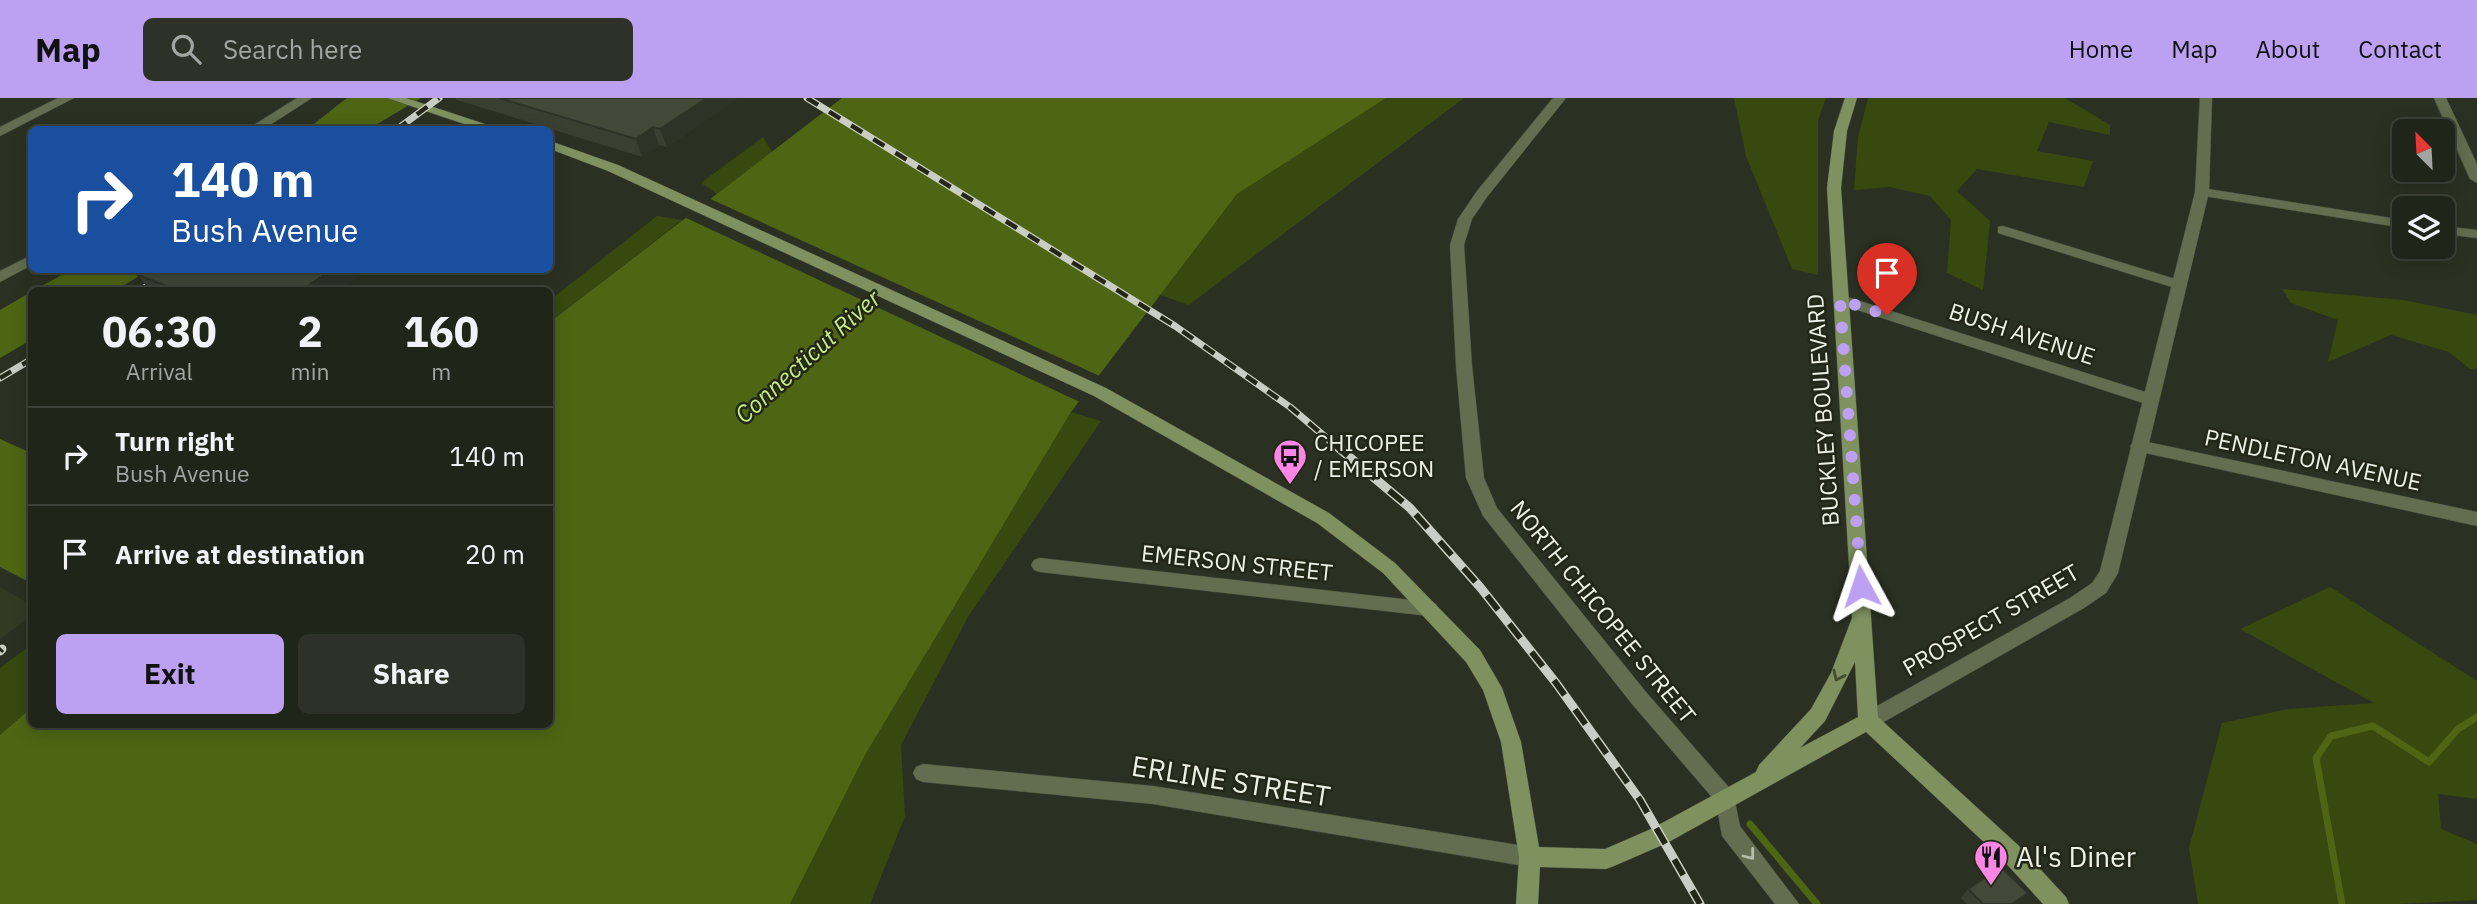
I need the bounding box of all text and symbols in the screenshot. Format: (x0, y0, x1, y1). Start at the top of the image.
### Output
search box (143, 18, 633, 81)
text: Map (35, 28, 101, 71)
icon: search (167, 30, 205, 68)
text: Search here (223, 32, 362, 66)
text: Home (2069, 33, 2133, 65)
text: Map (2171, 33, 2217, 65)
text: About (2255, 33, 2320, 65)
text: Contact (2358, 33, 2442, 65)
north arrow (2392, 119, 2455, 182)
map controls (2392, 119, 2455, 259)
text: 140 m (171, 147, 315, 210)
icon: right (56, 154, 147, 245)
button: layers (2392, 196, 2455, 259)
text: Bush Avenue (171, 209, 358, 251)
pin (1857, 243, 1917, 315)
icon: arrive (1868, 254, 1906, 292)
water label: Connecticut River (728, 282, 888, 430)
street label: BUCKLEY BOULEVARD (1799, 293, 1845, 527)
street label: BUSH AVENUE (1945, 295, 2099, 371)
text: 06:30 (102, 304, 217, 359)
text: 2 (297, 304, 323, 359)
text: 160 (403, 304, 479, 359)
text: Arrival (126, 356, 193, 386)
text: min (291, 356, 329, 386)
text: m (431, 356, 451, 386)
street label: PENDLETON AVENUE (2202, 421, 2424, 497)
text: Turn right (115, 424, 234, 458)
place label: CHICOPEE / EMERSON (1314, 427, 1434, 483)
icon: right (56, 437, 94, 475)
bus stop icon: CHICOPEE / EMERSON (1271, 437, 1309, 486)
text: 140 m (449, 439, 525, 473)
text: Bush Avenue (115, 458, 250, 488)
street label: NORTH CHICOPEE STREET (1504, 494, 1703, 729)
icon: arrive (56, 535, 94, 573)
text: Arrive at destination (115, 537, 365, 571)
text: 20 m (465, 537, 525, 571)
street label: EMERSON STREET (1140, 537, 1334, 587)
position arrow (1824, 549, 1898, 623)
street label: PROSPECT STREET (1897, 556, 2084, 682)
button: Exit (56, 634, 284, 714)
button: Share (298, 634, 525, 714)
one-way arrow (1832, 669, 1846, 681)
street label: ERLINE STREET (1129, 747, 1333, 814)
restaurant icon: Al's Diner (1972, 838, 2010, 887)
place label: Al's Diner (2016, 838, 2136, 875)
one-way arrow (1741, 847, 1754, 859)

